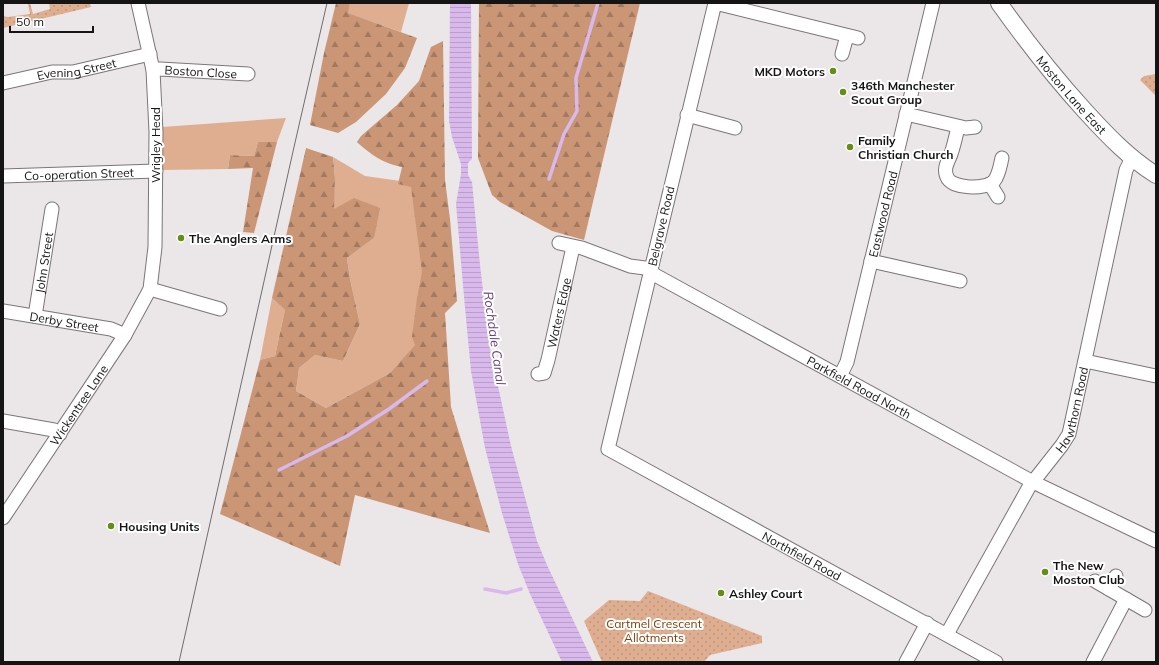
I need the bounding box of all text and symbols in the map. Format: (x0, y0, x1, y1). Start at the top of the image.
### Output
scale bar (10, 8, 93, 34)
text: 50 m (16, 14, 44, 29)
street label: Moston Lane East (1034, 52, 1110, 137)
street label: Evening Street (35, 55, 118, 83)
street label: Boston Close (164, 62, 238, 81)
place label: MKD Motors (754, 64, 825, 79)
marker: MKD Motors (828, 66, 838, 76)
place label: 346th Manchester Scout Group (851, 78, 955, 107)
marker: 346th Manchester Scout Group (838, 87, 848, 97)
street label: Wrigley Head (148, 107, 163, 183)
place label: Family Christian Church (858, 133, 953, 162)
marker: Family Christian Church (845, 142, 855, 152)
street label: Co-operation Street (24, 164, 134, 183)
street label: Eastwood Road (865, 169, 900, 258)
street label: Belgrave Road (645, 185, 677, 267)
street label: John Street (31, 231, 56, 294)
place label: The Anglers Arms (189, 231, 291, 246)
marker: The Anglers Arms (176, 233, 186, 243)
street label: Waters Edge (543, 276, 574, 350)
water label: Rochdale Canal (481, 290, 510, 387)
street label: Derby Street (29, 308, 100, 334)
street label: Parkfield Road North (805, 352, 914, 421)
street label: Wickentree Lane (46, 362, 111, 448)
street label: Hawthorn Road (1052, 365, 1091, 455)
place label: Housing Units (119, 519, 200, 534)
marker: Housing Units (106, 521, 116, 531)
street label: Northfield Road (760, 528, 844, 583)
place label: The New Moston Club (1053, 558, 1125, 587)
marker: The New Moston Club (1040, 567, 1050, 577)
place label: Ashley Court (729, 586, 803, 601)
marker: Ashley Court (716, 588, 726, 598)
park label: Cartmel Crescent Allotments (606, 616, 702, 645)

